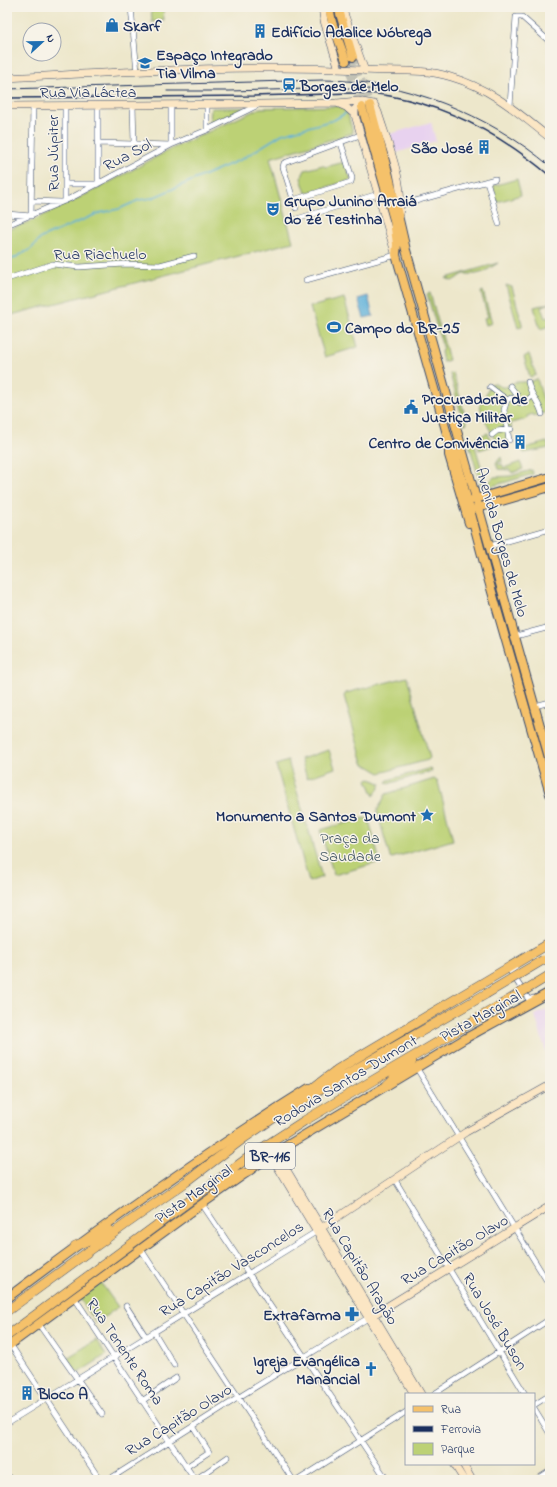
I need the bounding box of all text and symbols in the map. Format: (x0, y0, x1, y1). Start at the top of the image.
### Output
place label: Skarf (123, 15, 162, 39)
shop icon: Skarf (104, 17, 120, 33)
place label: Edifício Adalice Nóbrega (271, 21, 432, 46)
north arrow (22, 22, 62, 62)
building icon: Edifício Adalice Nóbrega (252, 23, 268, 39)
text: N (42, 32, 59, 45)
place label: Espaço Integrado Tia Vilma (156, 44, 273, 86)
school or university icon: Espaço Integrado Tia Vilma (137, 55, 153, 71)
place label: Borges de Melo (299, 75, 399, 100)
station icon: Borges de Melo (281, 77, 297, 93)
street label: Rua Via Láctea (40, 81, 136, 105)
street label: Rua Júpiter (42, 115, 66, 191)
street label: Rua Sol (100, 133, 157, 178)
place label: São José (411, 137, 474, 161)
building icon: São José (476, 139, 492, 155)
place label: Grupo Junino Arraiá do Zé Testinha (284, 190, 417, 232)
theatre icon: Grupo Junino Arraiá do Zé Testinha (265, 201, 281, 217)
street label: Rua Riachuelo (54, 243, 146, 267)
place label: Campo do BR-25 (345, 317, 461, 341)
sports icon: Campo do BR-25 (326, 319, 342, 335)
place label: Procuradoria de Justiça Militar (422, 388, 528, 430)
public building icon: Procuradoria de Justiça Militar (403, 399, 419, 415)
place label: Centro de Convivência (368, 432, 509, 456)
building icon: Centro de Convivência (512, 434, 528, 450)
street label: Avenida Borges de Melo (468, 465, 534, 620)
place label: Monumento a Santos Dumont (216, 805, 417, 829)
place icon: Monumento a Santos Dumont (419, 807, 435, 823)
park label: Praça da Saudade (319, 827, 382, 869)
street label: Pista Marginal (436, 984, 526, 1049)
street label: Rodovia Santos Dumont (270, 1029, 423, 1134)
road number: BR-116 (245, 1143, 295, 1169)
street label: Pista Marginal (150, 1159, 238, 1230)
street label: Rua Capitão Aragão (315, 1204, 404, 1330)
street label: Rua Capitão Olavo (397, 1209, 513, 1292)
street label: Rua Capitão Vasconcelos (155, 1215, 309, 1324)
street label: Rua José Buson (456, 1269, 533, 1376)
street label: Rua Tenente Roma (80, 1294, 169, 1410)
place label: Extrafarma (263, 1304, 341, 1328)
pharmacy icon: Extrafarma (344, 1306, 360, 1322)
place label: Igreja Evangélica Manancial (253, 1350, 360, 1392)
church icon: Igreja Evangélica Manancial (363, 1361, 379, 1377)
street label: Rua Capitão Olavo (121, 1378, 237, 1463)
place label: Bloco A (37, 1383, 88, 1407)
building icon: Bloco A (19, 1385, 35, 1401)
legend (405, 1393, 535, 1465)
text: Rua (441, 1401, 461, 1419)
text: Ferrovia (440, 1421, 481, 1439)
text: Parque (441, 1441, 475, 1459)

